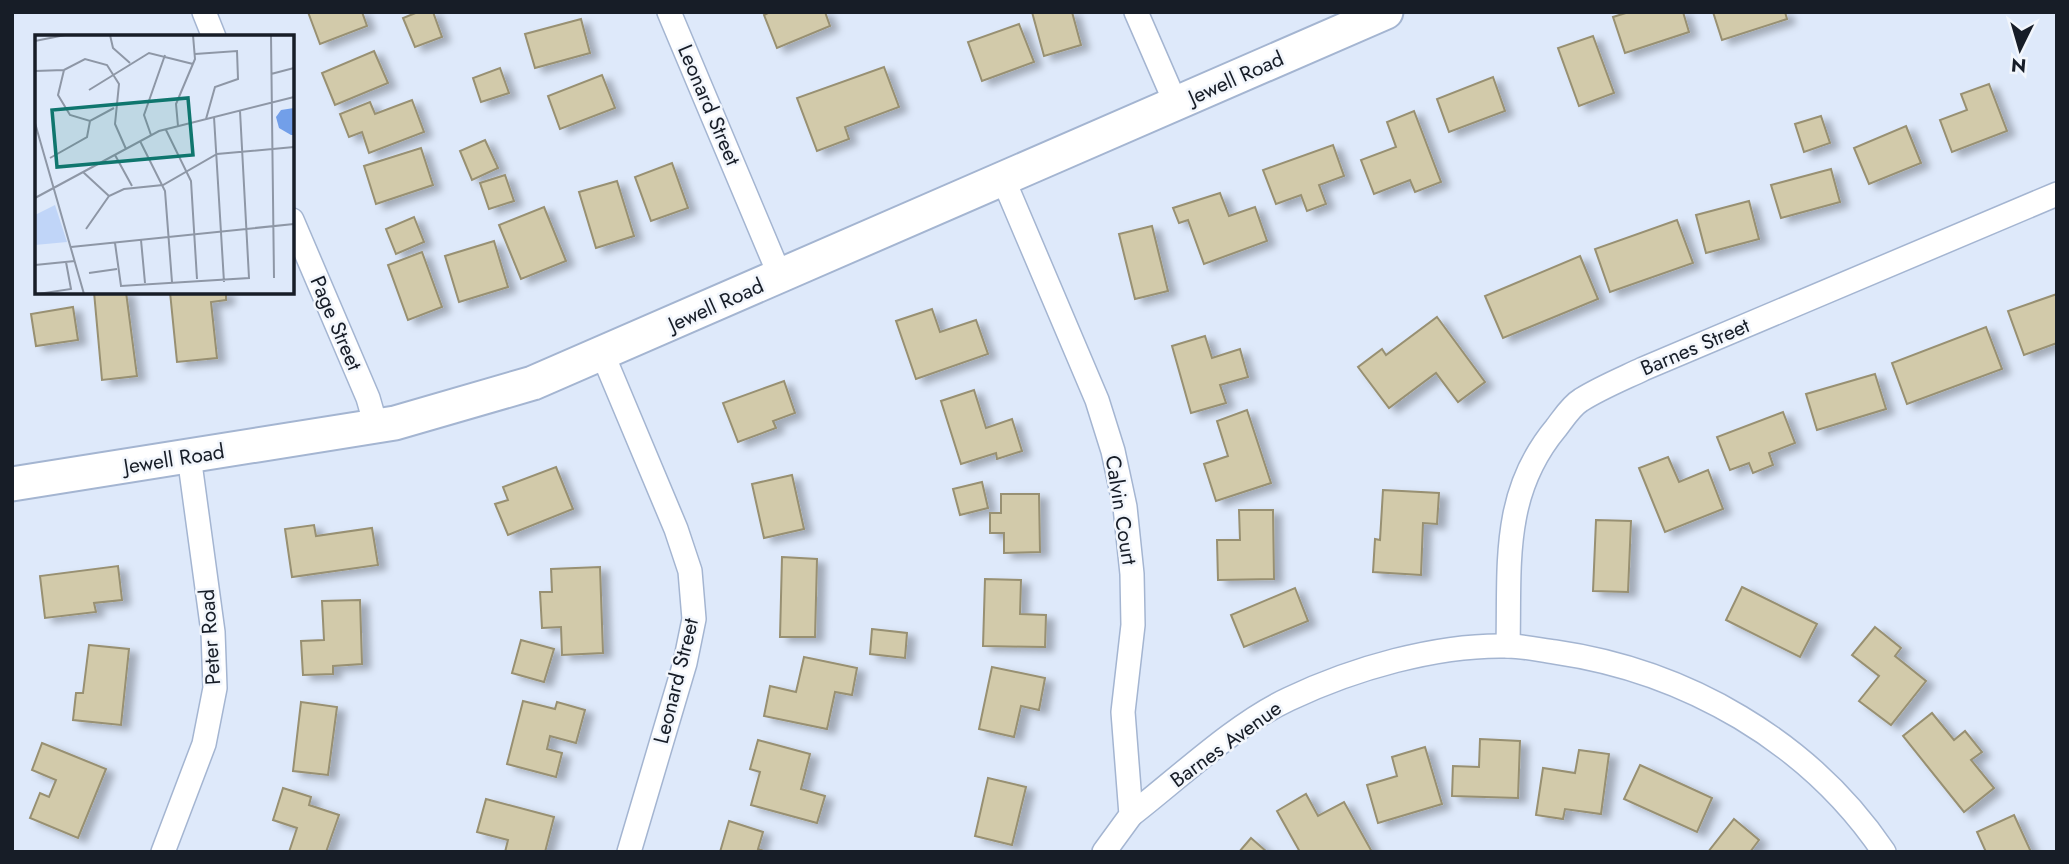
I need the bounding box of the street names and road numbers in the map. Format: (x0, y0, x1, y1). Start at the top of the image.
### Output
street label: Leonard Street (670, 40, 748, 170)
street label: Jewell Road (1181, 44, 1288, 114)
street label: Page Street (303, 271, 369, 375)
street label: Jewell Road (661, 271, 768, 341)
street label: Barnes Street (1636, 311, 1754, 383)
street label: Jewell Road (119, 436, 227, 482)
street label: Calvin Court (1098, 453, 1144, 567)
street label: Peter Road (192, 588, 228, 686)
street label: Leonard Street (646, 615, 706, 747)
street label: Barnes Avenue (1164, 693, 1288, 795)

